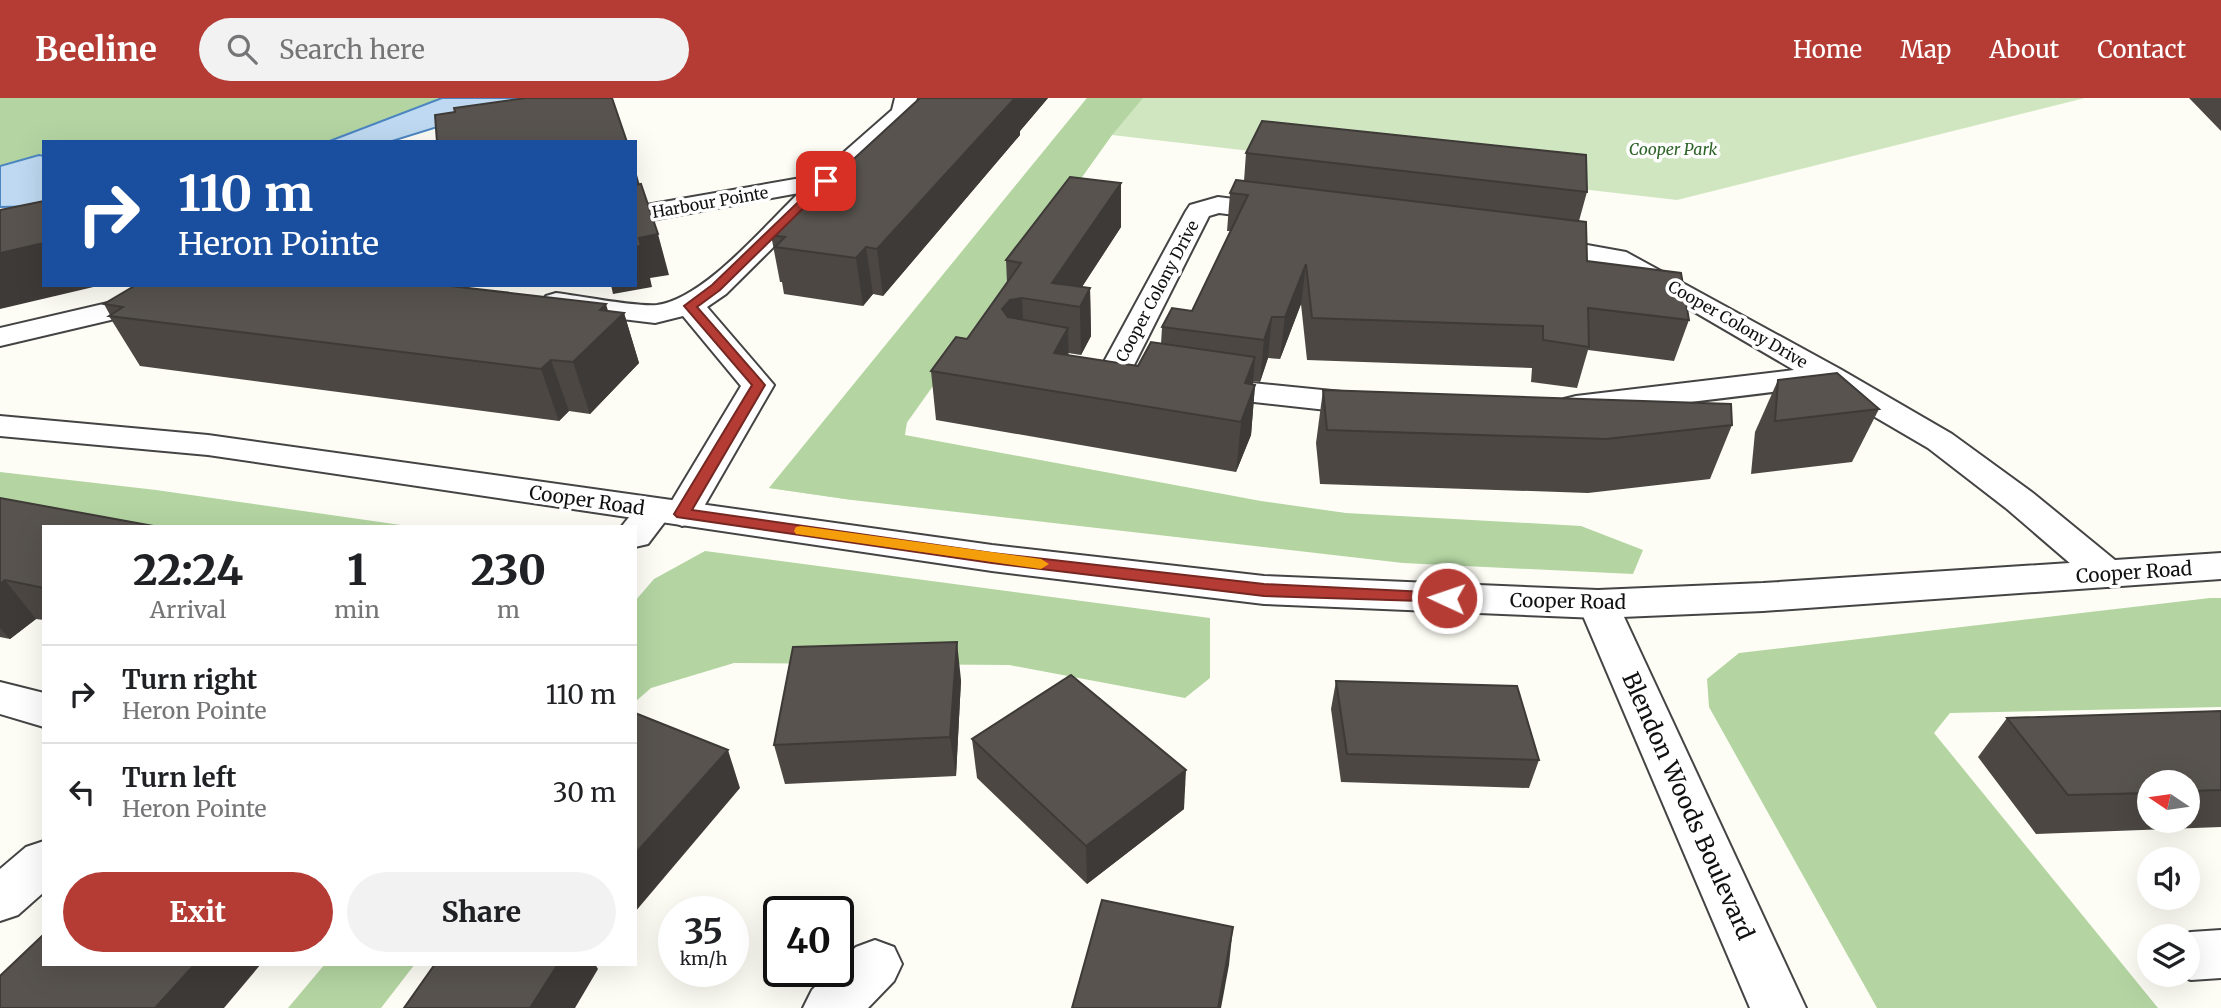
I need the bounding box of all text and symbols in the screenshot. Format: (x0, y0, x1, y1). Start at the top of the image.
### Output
search box (199, 18, 689, 81)
text: Beeline (35, 29, 157, 70)
icon: search (223, 30, 261, 68)
text: Search here (279, 33, 425, 66)
text: Home (1793, 34, 1862, 65)
text: Map (1900, 34, 1951, 65)
text: About (1989, 34, 2059, 65)
text: Contact (2097, 34, 2186, 65)
park label: Cooper Park (1629, 139, 1718, 159)
pin (796, 151, 856, 211)
icon: arrive (807, 162, 845, 200)
text: 110 m (178, 163, 313, 224)
icon: right (63, 168, 154, 259)
street label: Harbour Pointe (650, 182, 770, 222)
street label: Cooper Colony Drive (1111, 217, 1203, 365)
text: Heron Pointe (178, 224, 379, 264)
street label: Cooper Colony Drive (1665, 276, 1811, 372)
street label: Cooper Road (528, 480, 646, 520)
text: 22:24 (133, 544, 243, 596)
text: 1 (347, 544, 367, 596)
text: 230 (471, 544, 546, 596)
street label: Cooper Road (2075, 556, 2193, 588)
position arrow (1410, 561, 1484, 635)
street label: Cooper Road (1510, 588, 1626, 614)
text: Arrival (150, 595, 226, 624)
text: min (334, 595, 380, 624)
text: m (497, 595, 520, 624)
text: Turn right (122, 663, 257, 696)
street label: Blendon Woods Boulevard (1616, 667, 1761, 944)
icon: right (63, 675, 101, 713)
text: 110 m (546, 678, 616, 711)
text: Heron Pointe (122, 696, 267, 725)
text: Turn left (122, 761, 236, 794)
north arrow (2137, 770, 2200, 833)
map controls (2137, 770, 2200, 987)
icon: left (63, 773, 101, 811)
text: 30 m (553, 776, 616, 809)
text: Heron Pointe (122, 794, 267, 823)
button: sound (2137, 847, 2200, 910)
button: Exit (63, 872, 333, 952)
button: Share (347, 872, 616, 952)
speed limit sign: 40 (763, 896, 854, 987)
text: 35 (684, 910, 723, 954)
button: layers (2137, 924, 2200, 987)
text: km/h (680, 947, 727, 970)

